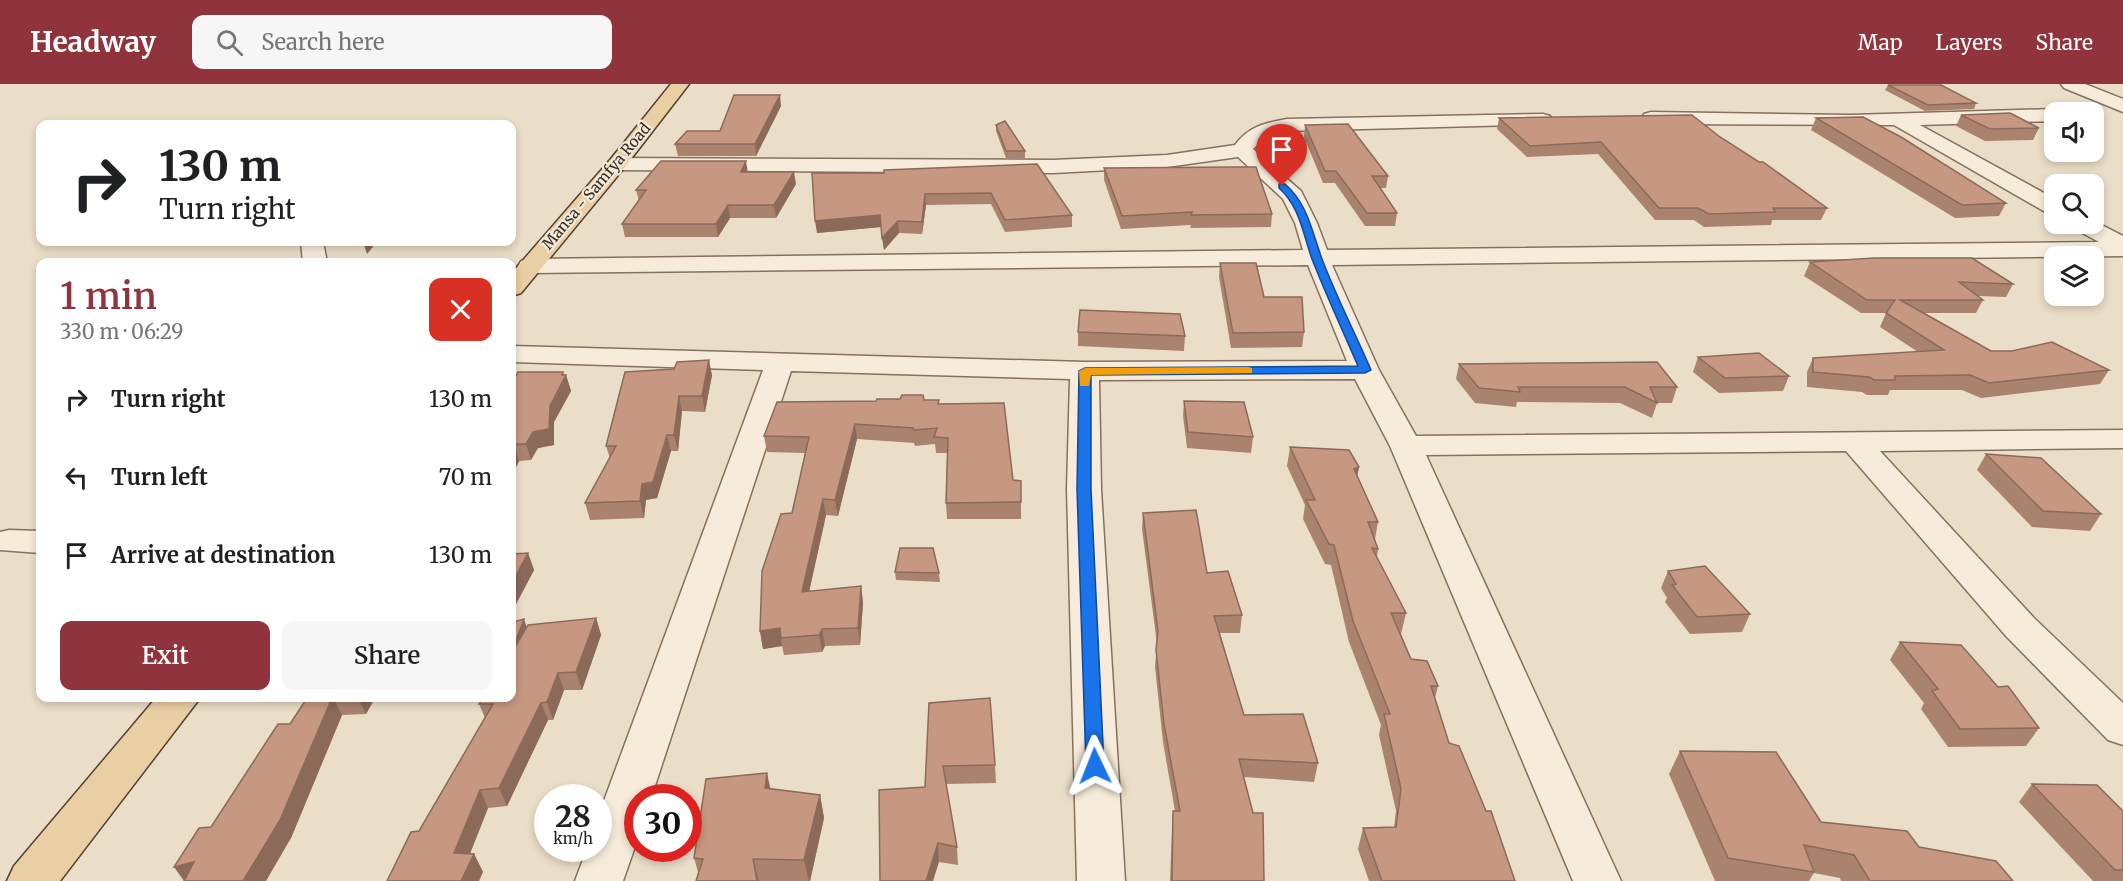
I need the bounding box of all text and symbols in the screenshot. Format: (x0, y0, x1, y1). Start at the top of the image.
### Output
search box (192, 15, 612, 69)
text: Headway (30, 24, 156, 60)
icon: search (213, 26, 246, 59)
text: Search here (261, 28, 385, 56)
text: Map (1858, 29, 1903, 56)
text: Layers (1936, 29, 2003, 56)
text: Share (2036, 29, 2093, 56)
map controls (2044, 102, 2104, 306)
button: sound (2044, 102, 2104, 162)
street label: Mansa - Samfya Road (538, 119, 654, 253)
pin (1256, 124, 1307, 186)
icon: arrive (1265, 133, 1298, 166)
text: 130 m (159, 140, 281, 192)
icon: right (60, 144, 138, 222)
button: search (2044, 174, 2104, 234)
text: Turn right (159, 192, 296, 226)
button: layers (2044, 246, 2104, 306)
text: 1 min (60, 274, 157, 319)
button: close (429, 278, 492, 341)
text: 330 m · 06:29 (60, 319, 183, 344)
icon: right (60, 383, 93, 416)
text: Turn right (111, 385, 225, 413)
text: 130 m (429, 385, 492, 413)
icon: left (60, 461, 93, 494)
text: Turn left (111, 463, 208, 491)
text: 70 m (439, 463, 492, 491)
icon: arrive (60, 539, 93, 572)
text: Arrive at destination (111, 541, 335, 569)
text: 130 m (429, 541, 492, 569)
button: Exit (60, 621, 270, 690)
button: Share (282, 621, 492, 690)
position arrow (1063, 734, 1127, 798)
speed limit sign: 30 (624, 784, 702, 862)
text: 28 (555, 797, 591, 835)
text: km/h (553, 829, 593, 848)

